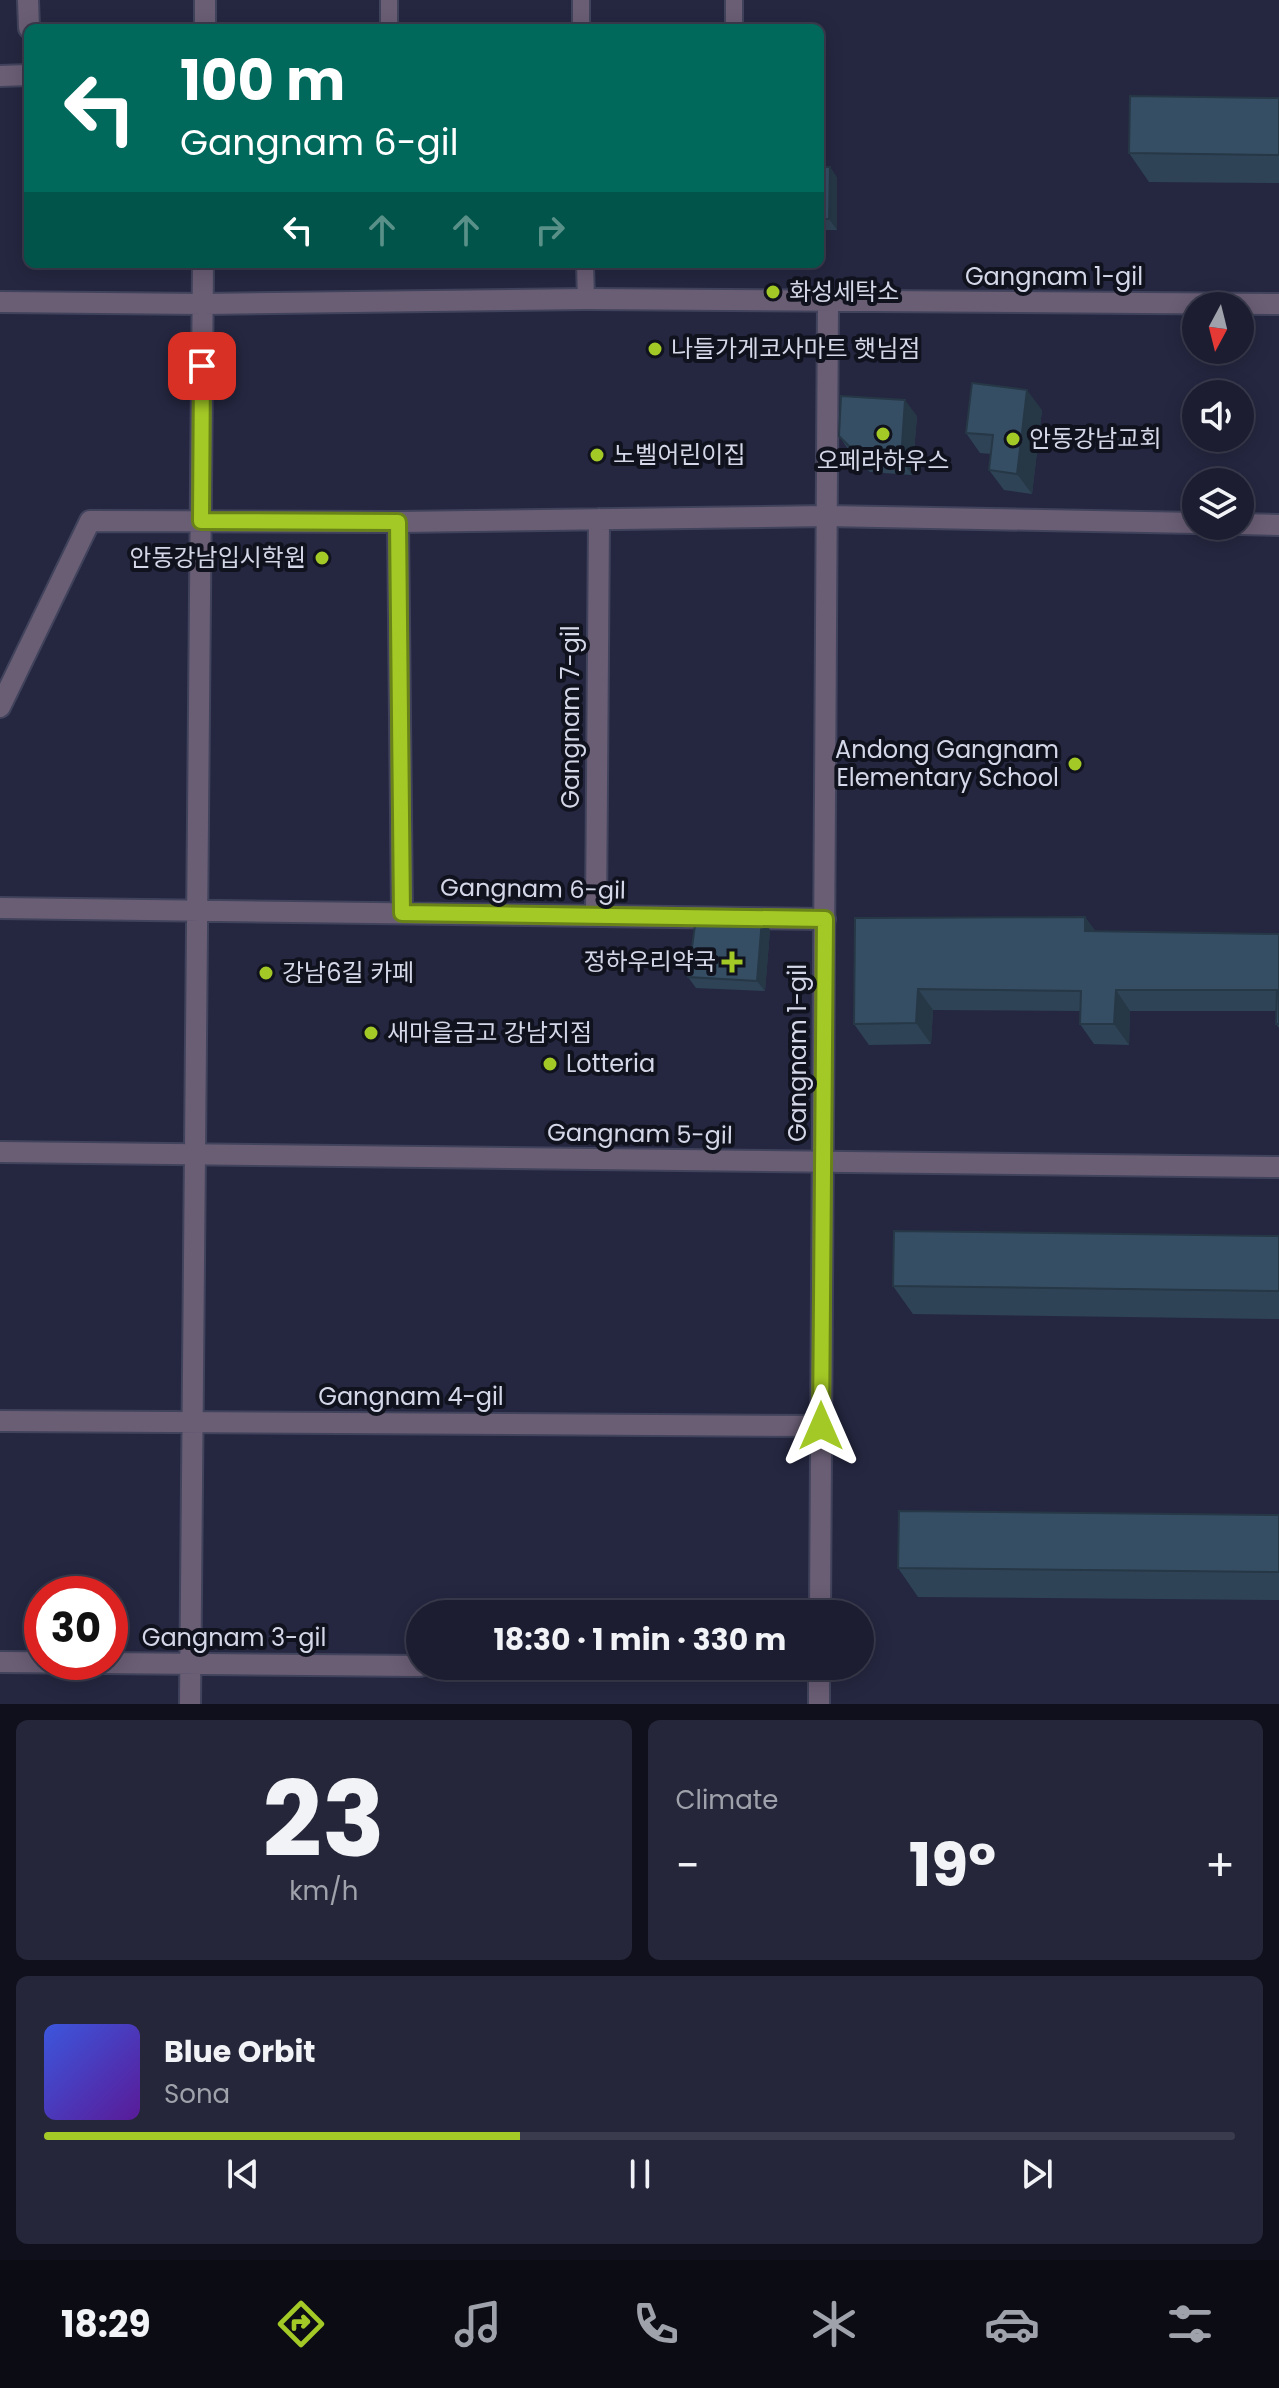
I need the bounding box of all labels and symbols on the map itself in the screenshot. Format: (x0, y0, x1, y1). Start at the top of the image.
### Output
street label: Gangnam 1-gil (965, 260, 1143, 293)
place label: 화성세탁소 (789, 275, 899, 308)
marker: 화성세탁소 (764, 283, 782, 301)
north arrow (1182, 292, 1254, 364)
pin (168, 332, 236, 400)
place label: 나들가게코사마트 햇님점 (671, 332, 920, 365)
marker: 나들가게코사마트 햇님점 (646, 340, 664, 358)
place label: 안동강남교회 (1029, 422, 1161, 455)
marker: 오페라하우스 (874, 425, 892, 443)
marker: 안동강남교회 (1004, 430, 1022, 448)
place label: 노벨어린이집 (613, 438, 745, 471)
place label: 오페라하우스 (817, 444, 949, 477)
marker: 노벨어린이집 (588, 446, 606, 464)
place label: 안동강남입시학원 (129, 541, 306, 574)
marker: 안동강남입시학원 (313, 549, 331, 567)
street label: Gangnam 7-gil (554, 625, 587, 809)
place label: Andong Gangnam Elementary School (835, 733, 1059, 794)
marker: Andong Gangnam Elementary School (1066, 755, 1084, 773)
street label: Gangnam 6-gil (440, 870, 626, 907)
place label: 정하우리약국 (584, 945, 716, 978)
marker: 정하우리약국 (723, 953, 741, 971)
place label: 강남6길 카페 (282, 956, 414, 989)
marker: 강남6길 카페 (257, 964, 275, 982)
street label: Gangnam 1-gil (781, 964, 814, 1142)
place label: 새마을금고 강남지점 (387, 1016, 592, 1049)
marker: 새마을금고 강남지점 (362, 1024, 380, 1042)
place label: Lotteria (566, 1047, 655, 1080)
marker: Lotteria (541, 1055, 559, 1073)
street label: Gangnam 5-gil (547, 1115, 733, 1152)
street label: Gangnam 4-gil (318, 1380, 504, 1413)
position arrow (779, 1384, 863, 1468)
speed limit sign: 30 (24, 1576, 128, 1680)
street label: Gangnam 3-gil (142, 1621, 326, 1654)

